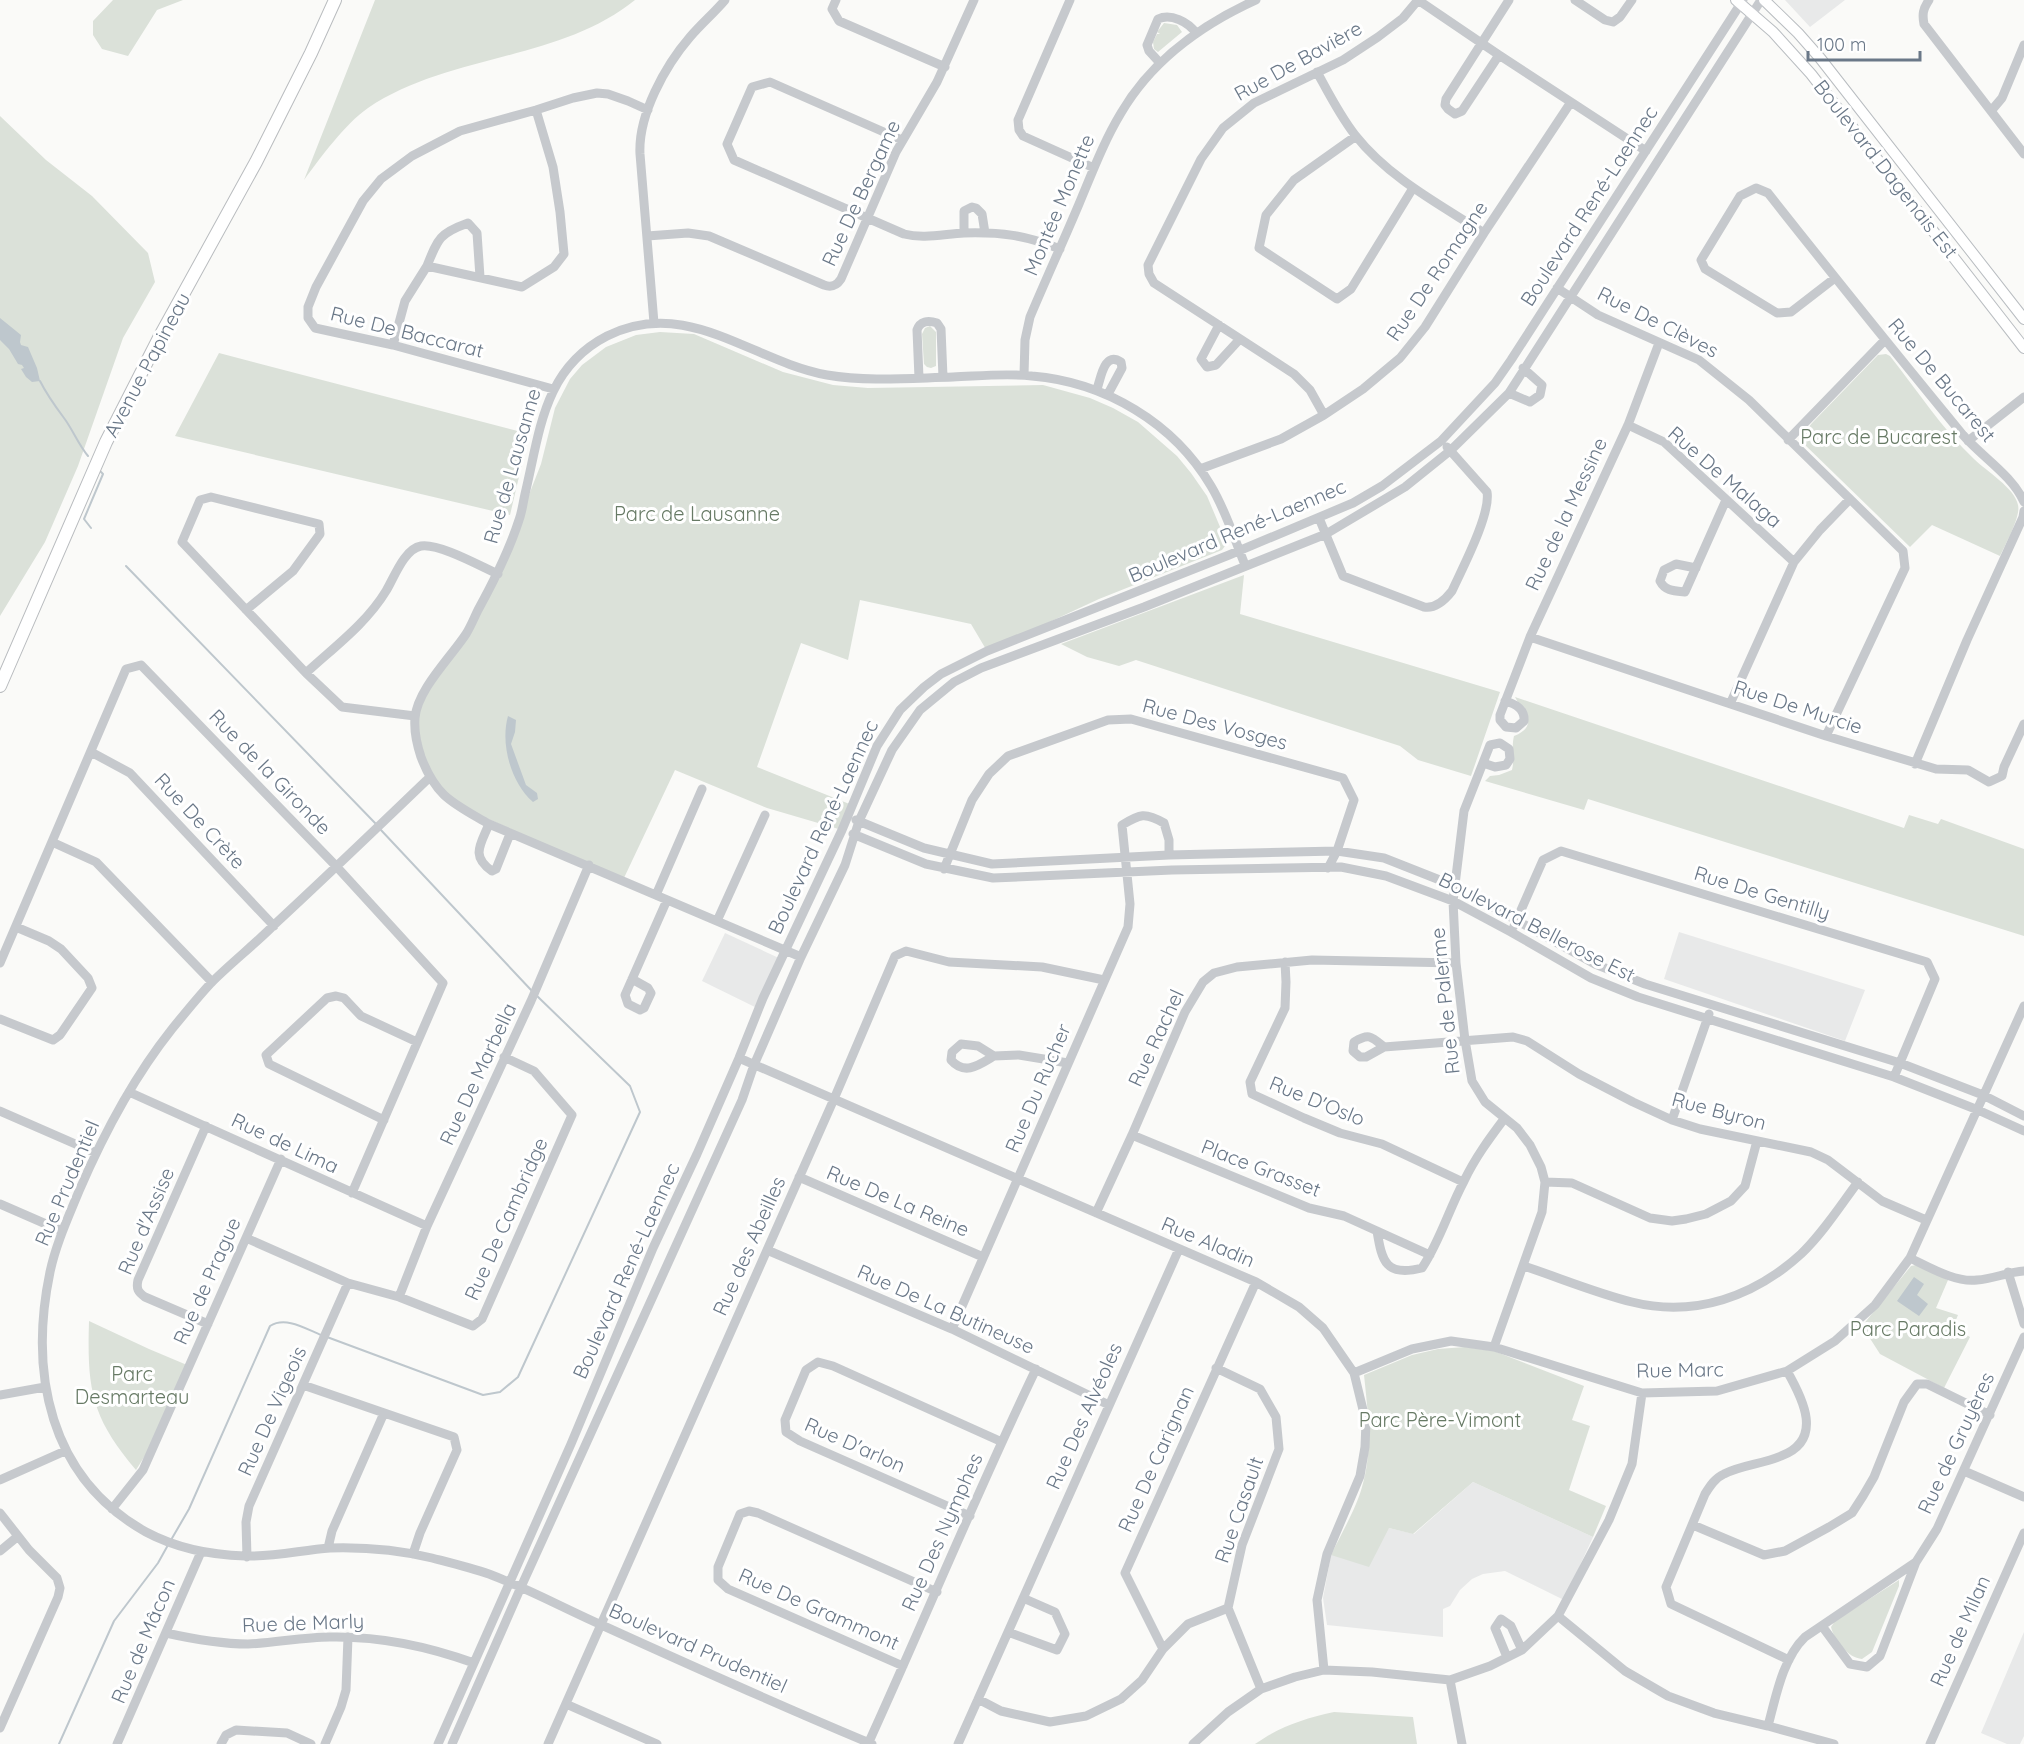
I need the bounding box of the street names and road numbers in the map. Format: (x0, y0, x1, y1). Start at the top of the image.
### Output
street label: Rue De Bavière (1229, 15, 1366, 106)
street label: Boulevard Dagenais Est (1809, 74, 1964, 263)
street label: Boulevard René-Laennec (1514, 101, 1663, 311)
street label: Rue De Bergame (816, 116, 905, 270)
street label: Montée Monette (1017, 130, 1100, 279)
street label: Rue De Romagne (1380, 196, 1493, 346)
street label: Rue De Clèves (1594, 280, 1723, 363)
street label: Avenue Papineau (98, 288, 195, 441)
street label: Rue De Baccarat (328, 300, 487, 363)
street label: Rue De Bucarest (1883, 313, 2002, 447)
street label: Rue de Lausanne (477, 385, 546, 546)
street label: Rue De Malaga (1663, 420, 1787, 533)
street label: Rue de la Messine (1519, 433, 1612, 594)
street label: Boulevard René-Laennec (1124, 473, 1349, 588)
street label: Rue De Murcie (1731, 674, 1866, 739)
street label: Rue Des Vosges (1140, 692, 1290, 755)
street label: Rue de la Gironde (204, 704, 337, 840)
street label: Boulevard René-Laennec (762, 716, 883, 938)
street label: Rue De Crète (150, 767, 251, 874)
street label: Rue De Gentilly (1691, 860, 1833, 925)
street label: Boulevard Bellerose Est (1435, 866, 1640, 987)
street label: Rue de Palerme (1424, 927, 1465, 1076)
street label: Rue Rachel (1122, 985, 1189, 1090)
street label: Rue De Marbella (434, 999, 521, 1149)
street label: Rue Du Rucher (999, 1019, 1076, 1156)
street label: Rue D'Oslo (1266, 1070, 1369, 1131)
street label: Rue Byron (1669, 1086, 1769, 1135)
street label: Rue de Lima (228, 1107, 343, 1178)
street label: Rue Prudentiel (29, 1116, 104, 1249)
street label: Rue De Cambridge (458, 1133, 553, 1304)
street label: Place Grasset (1198, 1133, 1325, 1202)
street label: Boulevard René-Laennec (567, 1159, 684, 1383)
street label: Rue De La Reine (823, 1159, 973, 1242)
street label: Rue d'Assise (112, 1163, 179, 1278)
street label: Rue des Abeilles (707, 1172, 790, 1319)
street label: Rue Aladin (1158, 1211, 1259, 1272)
street label: Rue de Prague (167, 1213, 246, 1348)
street label: Rue De La Butineuse (854, 1258, 1039, 1359)
street label: Rue Des Alvéoles (1040, 1339, 1127, 1493)
street label: Rue De Vigeois (232, 1342, 311, 1480)
street label: Rue Marc (1636, 1356, 1724, 1383)
street label: Rue de Gruyères (1912, 1368, 1999, 1518)
street label: Rue De Carignan (1112, 1382, 1199, 1536)
street label: Rue D'arlon (801, 1411, 909, 1478)
street label: Rue Des Nymphes (895, 1449, 988, 1615)
street label: Rue Casault (1209, 1453, 1268, 1566)
street label: Rue De Grammont (735, 1562, 904, 1655)
street label: Rue de Milan (1924, 1571, 1995, 1690)
street label: Rue de Mâcon (105, 1575, 180, 1707)
street label: Boulevard Prudentiel (605, 1597, 791, 1698)
street label: Rue de Marly (241, 1608, 365, 1637)

